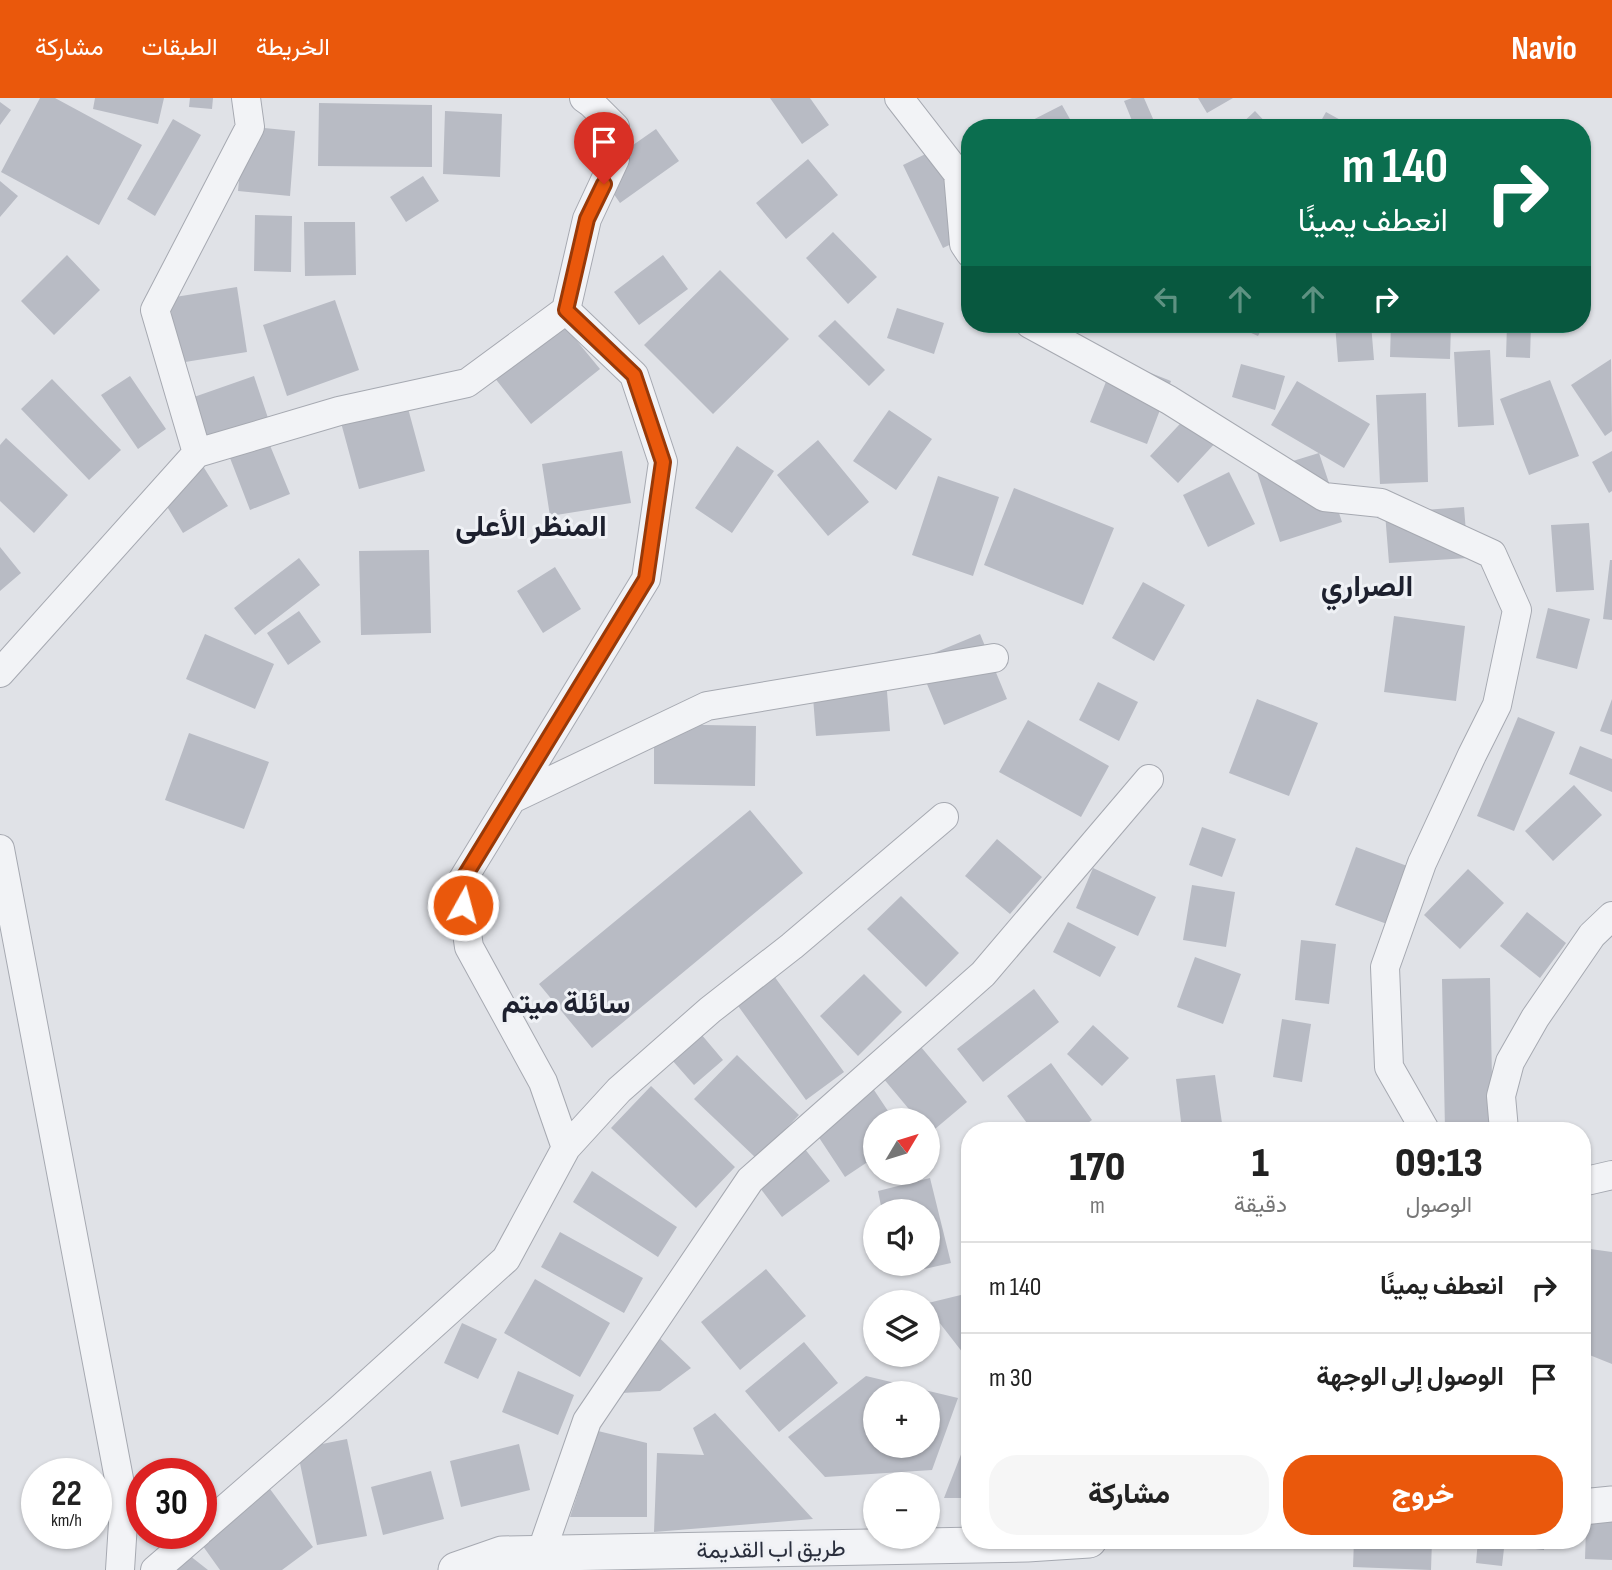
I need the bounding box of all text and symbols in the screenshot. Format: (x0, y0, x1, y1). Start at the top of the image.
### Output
text: Navio (1511, 29, 1577, 69)
text: مشاركة (35, 33, 103, 62)
text: الطبقات (141, 33, 218, 62)
text: الخريطة (256, 33, 330, 62)
pin (574, 112, 634, 184)
icon: arrive (585, 123, 623, 161)
text: 140 m (1342, 138, 1448, 197)
icon: right (1472, 147, 1563, 238)
text: انعطف يمينًا (1298, 202, 1448, 241)
icon: left (1148, 280, 1186, 318)
icon: ahead (1221, 280, 1259, 318)
icon: ahead (1294, 280, 1332, 318)
icon: right (1367, 280, 1405, 318)
district label: المنظر الأعلى (455, 509, 607, 545)
district label: الصراري (1321, 569, 1413, 611)
position arrow (426, 868, 500, 942)
district label: سائلة ميتم (501, 986, 631, 1022)
north arrow (863, 1108, 940, 1185)
map controls (863, 1108, 940, 1549)
text: 1 (1252, 1138, 1269, 1189)
text: 09:13 (1395, 1138, 1483, 1189)
text: 170 (1069, 1142, 1125, 1193)
text: دقيقة (1234, 1191, 1287, 1219)
text: الوصول (1406, 1191, 1472, 1219)
text: m (1090, 1192, 1105, 1220)
button: sound (863, 1199, 940, 1276)
icon: right (1525, 1269, 1563, 1307)
text: انعطف يمينًا (1380, 1271, 1504, 1302)
text: 140 m (989, 1272, 1041, 1303)
button: layers (863, 1290, 940, 1367)
icon: arrive (1525, 1360, 1563, 1398)
text: الوصول إلى الوجهة (1316, 1362, 1504, 1393)
text: 30 m (989, 1363, 1032, 1394)
button: + (863, 1381, 940, 1458)
button: مشاركة (989, 1455, 1269, 1535)
button: خروج (1283, 1455, 1563, 1535)
speed limit sign: 30 (126, 1458, 217, 1549)
button: − (863, 1472, 940, 1549)
text: 22 (51, 1473, 82, 1516)
text: km/h (51, 1510, 82, 1531)
street label: طريق اب القديمة (696, 1535, 846, 1565)

